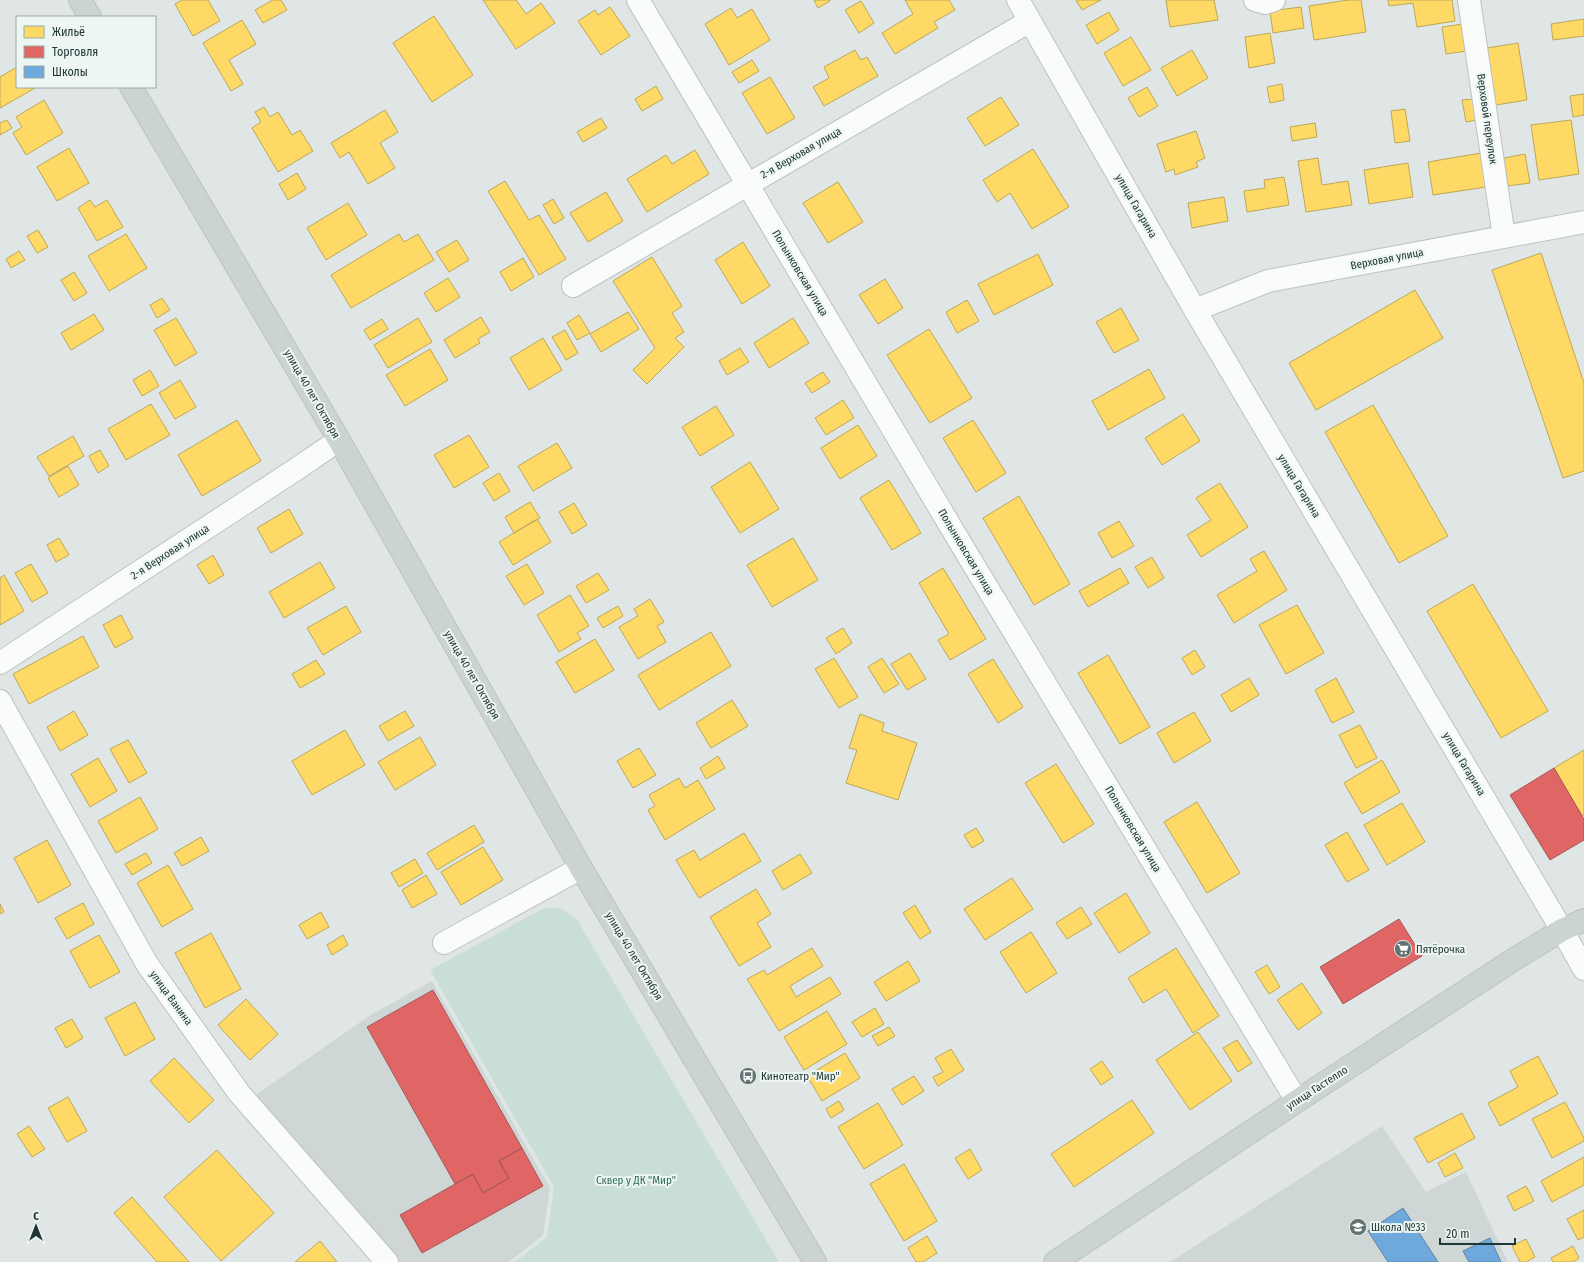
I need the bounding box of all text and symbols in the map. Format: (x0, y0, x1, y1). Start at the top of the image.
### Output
legend (16, 16, 156, 88)
text: Жильё (52, 25, 85, 39)
text: Торговля (52, 45, 98, 59)
text: Школы (52, 65, 88, 79)
street label: Верховой переулок (1474, 73, 1500, 166)
street label: 2-я Верховая улица (758, 125, 844, 181)
street label: улица Гагарина (1112, 172, 1160, 240)
street label: Полынковская улица (769, 228, 831, 318)
street label: Верховая улица (1349, 246, 1425, 272)
street label: улица 40 лет Октября (281, 347, 343, 441)
street label: улица Гагарина (1275, 452, 1323, 520)
street label: Полынковская улица (935, 507, 997, 597)
street label: 2-я Верховая улица (128, 522, 212, 582)
street label: улица 40 лет Октября (441, 628, 503, 722)
street label: улица Гагарина (1440, 730, 1488, 798)
street label: Полынковская улица (1102, 784, 1164, 874)
street label: улица 40 лет Октября (603, 910, 665, 1002)
supermarket icon: Пятёрочка (1393, 939, 1413, 959)
place label: Пятёрочка (1416, 943, 1465, 956)
street label: улица Ванина (147, 968, 195, 1028)
street label: улица Гастелло (1284, 1063, 1350, 1113)
bus stop icon: Кинотеатр "Мир" (738, 1066, 758, 1086)
place label: Кинотеатр "Мир" (761, 1070, 840, 1083)
park label: Сквер у ДК "Мир" (596, 1174, 676, 1187)
north arrow (16, 1206, 56, 1246)
text: С (33, 1210, 39, 1223)
school or university icon: Школа №33 (1348, 1217, 1368, 1237)
scale bar (1440, 1220, 1515, 1246)
place label: Школа №33 (1371, 1221, 1425, 1234)
text: 20 m (1446, 1227, 1470, 1241)

